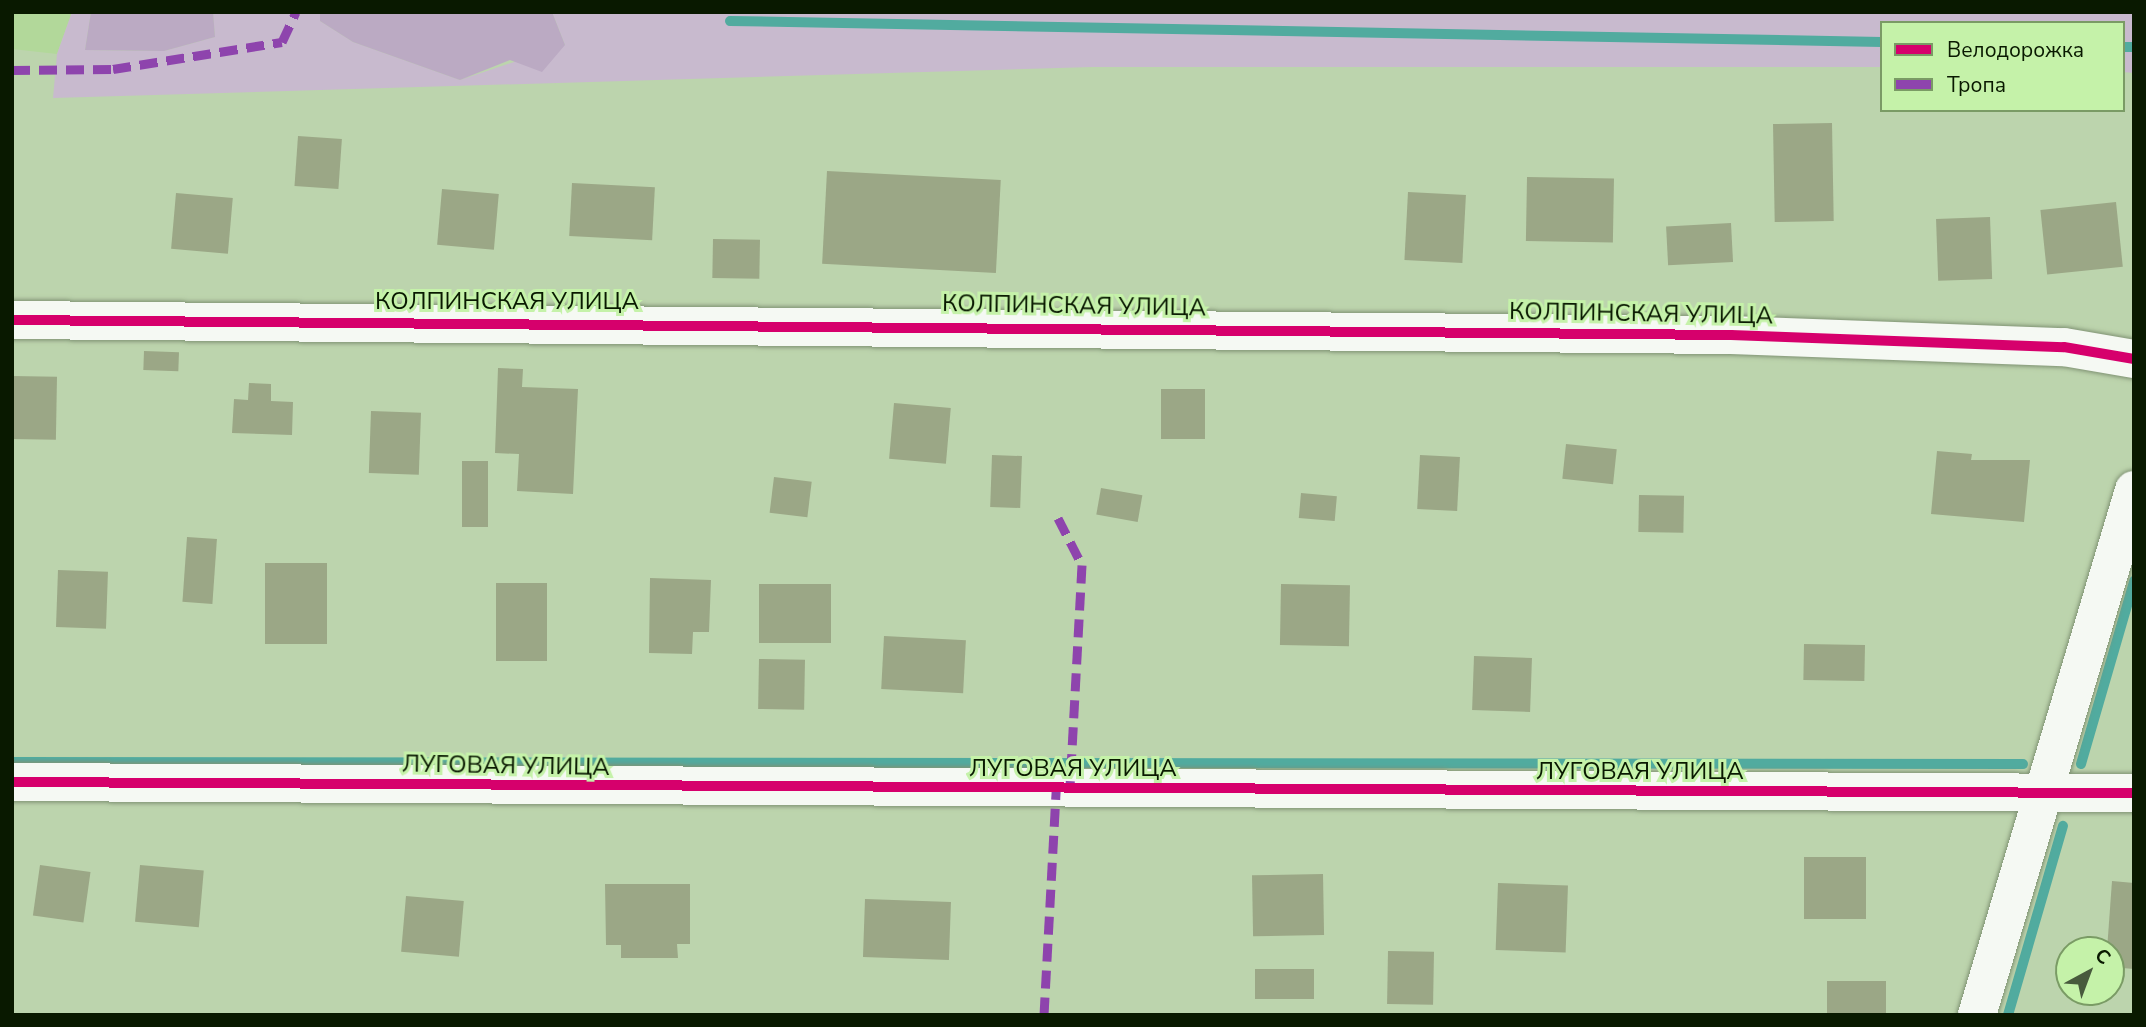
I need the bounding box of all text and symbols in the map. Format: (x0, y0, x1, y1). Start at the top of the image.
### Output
legend (1880, 21, 2125, 112)
text: Велодорожка (1947, 36, 2084, 64)
text: Тропа (1947, 71, 2006, 99)
street label: КОЛПИНСКАЯ УЛИЦА (375, 288, 639, 316)
street label: КОЛПИНСКАЯ УЛИЦА (942, 289, 1206, 323)
street label: КОЛПИНСКАЯ УЛИЦА (1509, 297, 1773, 331)
street label: ЛУГОВАЯ УЛИЦА (402, 750, 610, 782)
street label: ЛУГОВАЯ УЛИЦА (969, 755, 1177, 783)
street label: ЛУГОВАЯ УЛИЦА (1536, 758, 1744, 786)
north arrow (2055, 936, 2125, 1006)
text: С (2089, 943, 2116, 971)

